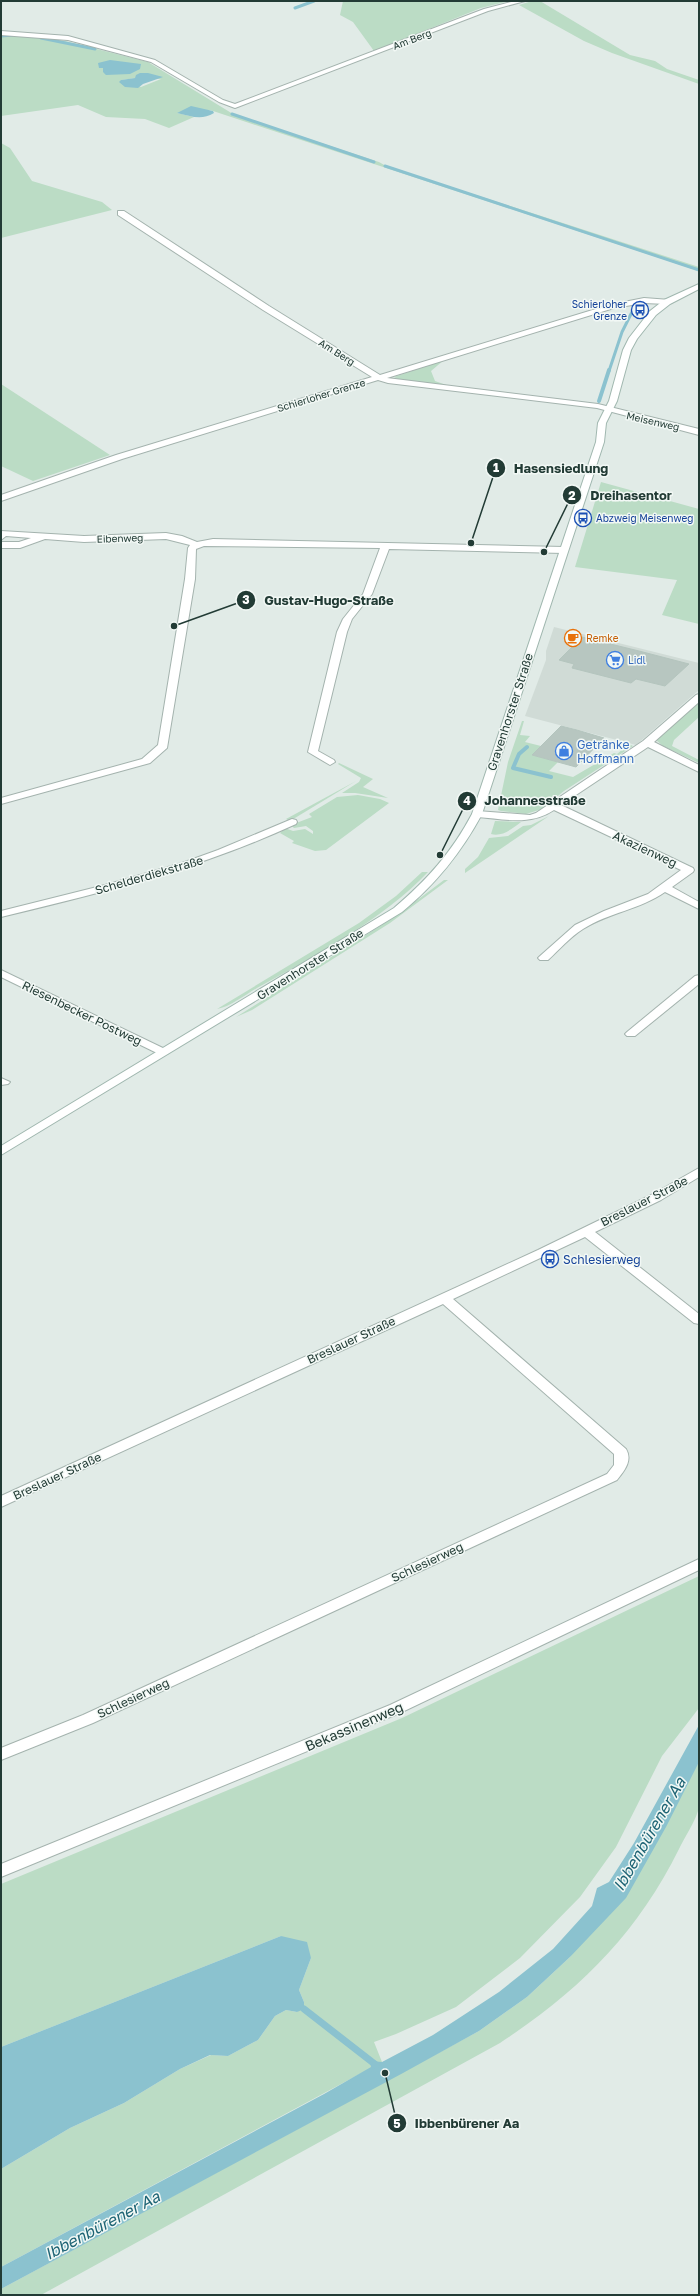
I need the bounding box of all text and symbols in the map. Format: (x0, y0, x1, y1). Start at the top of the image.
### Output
street label: Am Berg (391, 26, 433, 52)
place label: Schierloher Grenze (572, 298, 627, 322)
bus stop icon: Schierloher Grenze (630, 300, 650, 320)
street label: Am Berg (317, 336, 357, 368)
street label: Schierloher Grenze (275, 376, 367, 414)
street label: Meisenweg (625, 409, 681, 433)
callout: Hasensiedlung (486, 456, 617, 481)
text: 1 (493, 460, 499, 475)
text: Hasensiedlung (514, 460, 608, 476)
callout: Dreihasentor (562, 483, 680, 508)
text: Dreihasentor (590, 487, 672, 503)
text: 2 (568, 488, 576, 503)
bus stop icon: Abzweig Meisenweg (573, 508, 593, 528)
place label: Abzweig Meisenweg (596, 512, 693, 524)
street label: Eibenweg (96, 531, 144, 545)
callout: Gustav-Hugo-Straße (236, 587, 402, 612)
text: 3 (242, 592, 250, 607)
text: Gustav-Hugo-Straße (264, 592, 394, 608)
cafe icon: Remke (563, 628, 583, 648)
place label: Remke (586, 632, 619, 644)
supermarket icon: Lidl (605, 650, 625, 670)
street label: Gravenhorster Straße (484, 651, 536, 773)
place label: Lidl (628, 654, 646, 666)
place label: Getränke Hoffmann (577, 737, 634, 766)
shop icon: Getränke Hoffmann (554, 741, 574, 761)
callout: Johannesstraße (457, 788, 594, 813)
text: Johannesstraße (484, 792, 586, 808)
text: 4 (463, 793, 471, 808)
street label: Akazienweg (611, 828, 679, 870)
street label: Schelderdiekstraße (93, 852, 205, 898)
street label: Gravenhorster Straße (254, 925, 366, 1003)
street label: Riesenbecker Postweg (20, 977, 144, 1049)
street label: Breslauer Straße (598, 1173, 690, 1229)
bus stop icon: Schlesierweg (540, 1249, 560, 1269)
place label: Schlesierweg (563, 1252, 641, 1267)
street label: Breslauer Straße (304, 1313, 398, 1367)
street label: Breslauer Straße (10, 1449, 104, 1503)
street label: Schlesierweg (389, 1539, 465, 1585)
street label: Schlesierweg (95, 1675, 171, 1721)
street label: Bekassinenweg (302, 1698, 406, 1754)
water label: Ibbenbürener Aa (608, 1773, 690, 1894)
callout: Ibbenbürener Aa (387, 2111, 528, 2136)
text: Ibbenbürener Aa (415, 2115, 520, 2131)
text: 5 (393, 2116, 401, 2131)
water label: Ibbenbürener Aa (41, 2186, 164, 2264)

